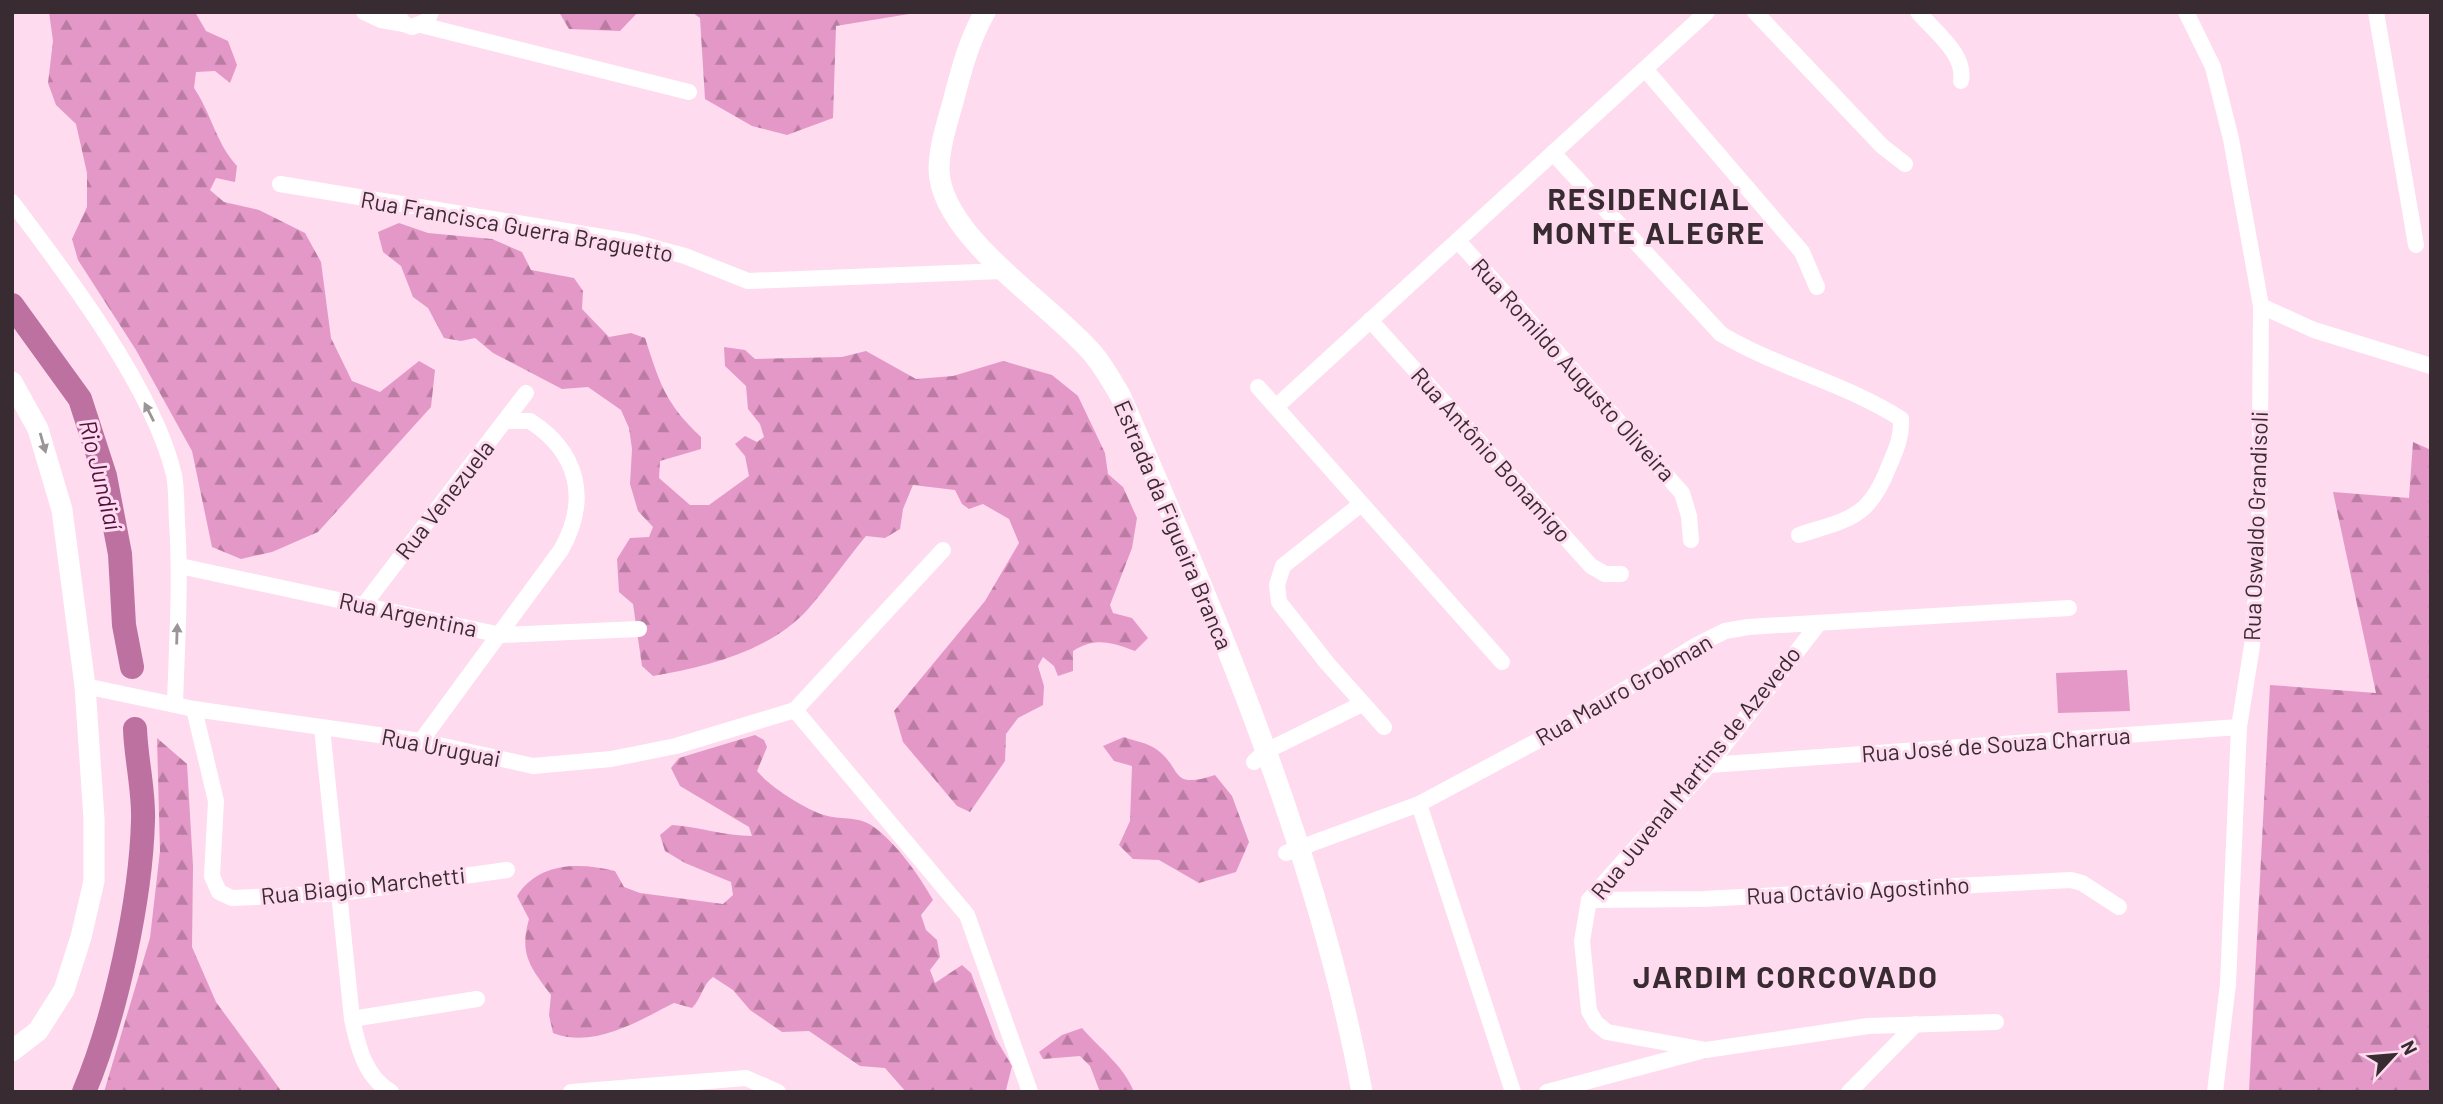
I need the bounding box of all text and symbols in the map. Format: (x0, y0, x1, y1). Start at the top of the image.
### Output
district label: RESIDENCIAL MONTE ALEGRE (1532, 180, 1766, 250)
street label: Rua Francisca Guerra Braguetto (359, 185, 676, 267)
street label: Rua Romildo Augusto Oliveira (1466, 252, 1681, 487)
street label: Rua Antônio Bonamigo (1406, 361, 1578, 548)
street label: Estrada da Figueira Branca (1109, 396, 1239, 653)
one-way arrow (143, 402, 154, 422)
street label: Rua Oswaldo Grandisoli (2237, 411, 2273, 641)
water label: Rio Jundiaí (74, 417, 130, 535)
one-way arrow (38, 433, 48, 454)
street label: Rua Venezuela (389, 434, 500, 565)
street label: Rua Argentina (337, 586, 480, 642)
one-way arrow (172, 623, 183, 645)
street label: Rua Mauro Grobman (1530, 627, 1717, 751)
street label: Rua Juvenal Martins de Azevedo (1584, 640, 1806, 905)
street label: Rua José de Souza Charrua (1860, 721, 2131, 767)
street label: Rua Uruguai (379, 722, 503, 772)
street label: Rua Biagio Marchetti (259, 860, 467, 910)
street label: Rua Octávio Agostinho (1746, 870, 1970, 910)
district label: JARDIM CORCOVADO (1633, 958, 1939, 994)
north arrow (2359, 1020, 2429, 1090)
text: N (2397, 1037, 2423, 1058)

